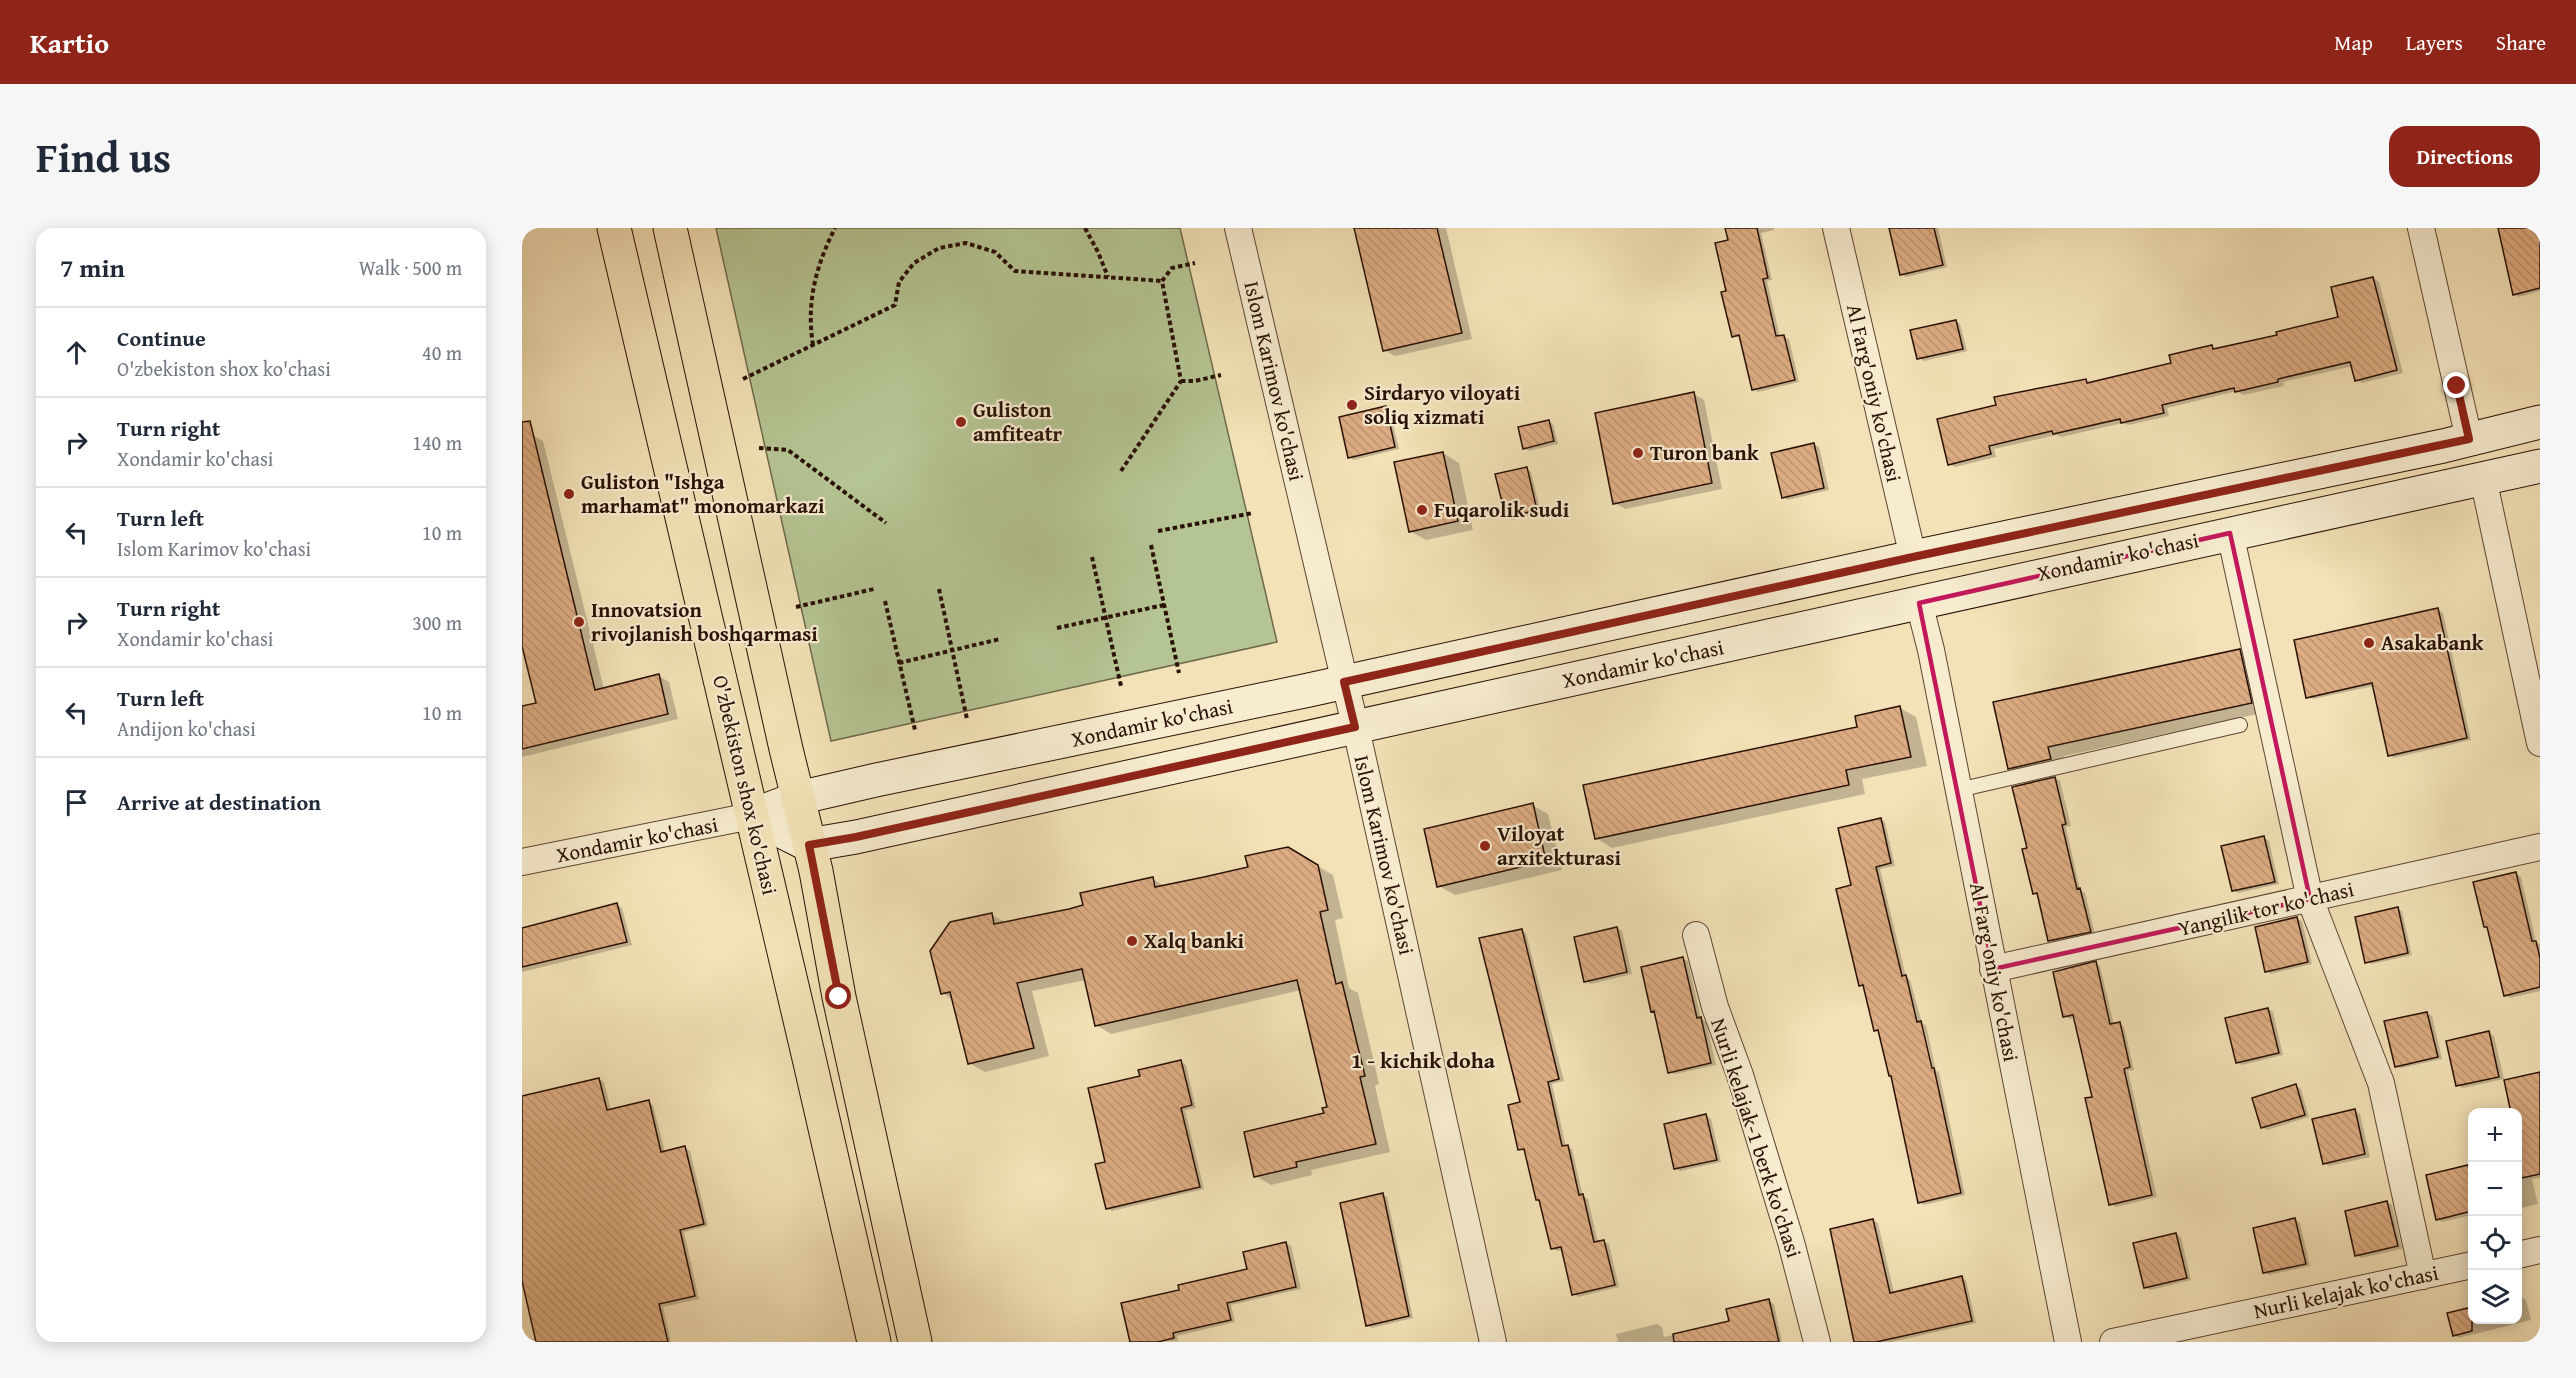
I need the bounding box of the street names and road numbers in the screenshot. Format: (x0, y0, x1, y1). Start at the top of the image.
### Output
street label: Islom Karimov ko'chasi (1236, 278, 1313, 484)
street label: Al Farg'oniy ko'chasi (1839, 301, 1910, 485)
street label: Xondamir ko'chasi (2034, 524, 2202, 589)
street label: Xondamir ko'chasi (1559, 631, 1727, 696)
street label: O'zbekiston shox ko'chasi (705, 672, 786, 898)
street label: Xondamir ko'chasi (1068, 690, 1236, 755)
street label: Islom Karimov ko'chasi (1346, 752, 1423, 958)
street label: Xondamir ko'chasi (553, 809, 721, 870)
street label: Yangilik tor ko'chasi (2175, 873, 2357, 944)
street label: Al Farg'oniy ko'chasi (1962, 880, 2027, 1064)
street label: Nurli kelajak-1 berk ko'chasi (1703, 1014, 1810, 1262)
street label: Nurli kelajak ko'chasi (2251, 1257, 2441, 1326)

